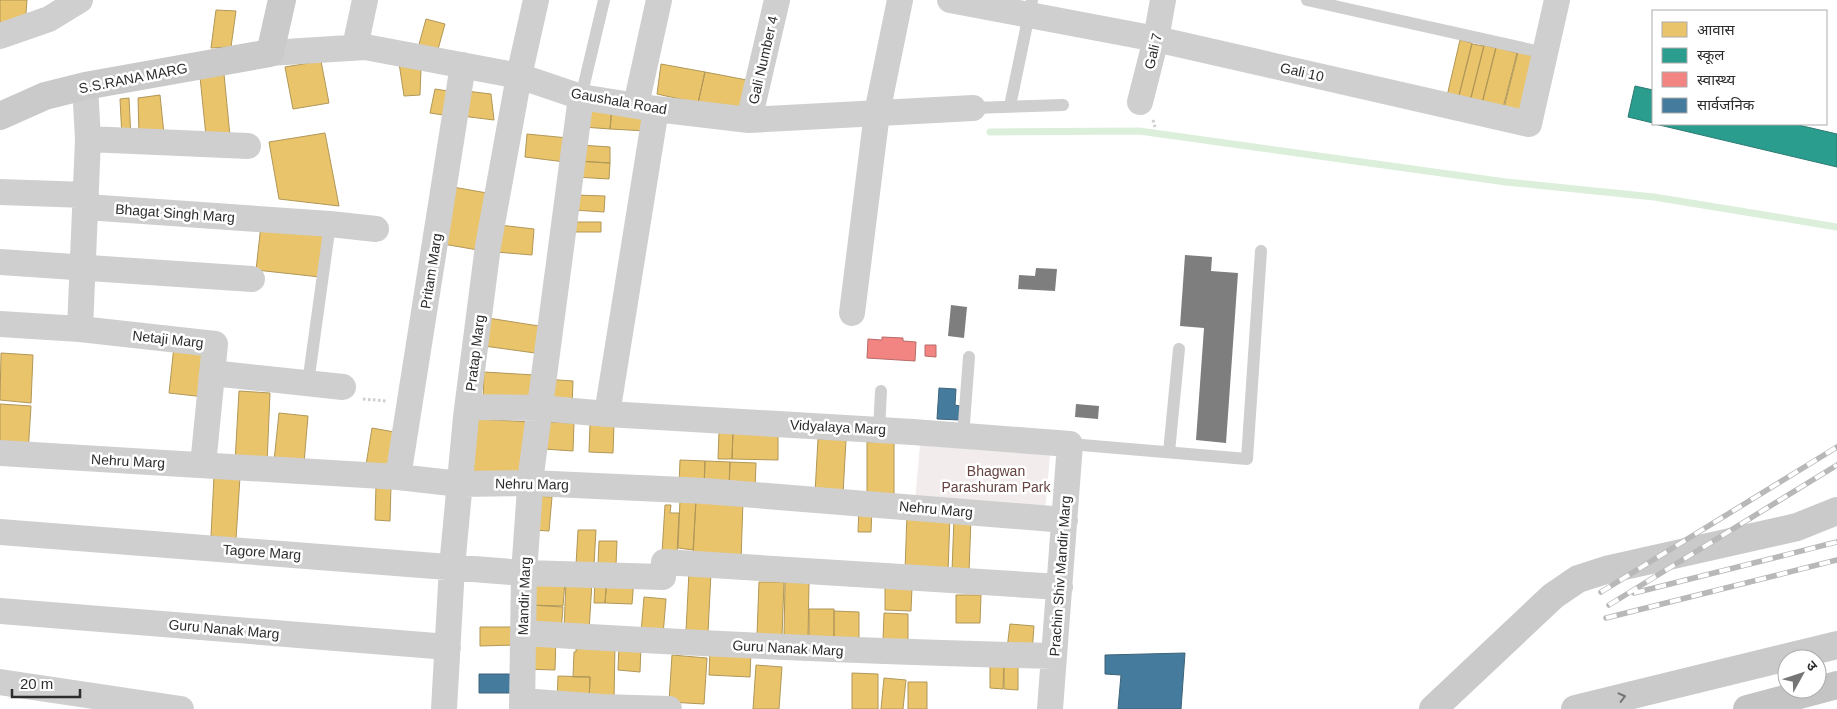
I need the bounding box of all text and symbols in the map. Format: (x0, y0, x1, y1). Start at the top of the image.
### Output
legend (1652, 10, 1827, 125)
street label: Gali Number 4 (745, 14, 781, 106)
text: आवास (1697, 21, 1736, 38)
street label: Gali 7 (1141, 31, 1165, 71)
text: स्कूल (1697, 46, 1725, 65)
street label: Gali 10 (1279, 59, 1326, 85)
street label: S.S.RANA MARG (77, 60, 189, 96)
text: स्वास्थ्य (1697, 71, 1735, 88)
street label: Gaushala Road (570, 85, 668, 117)
text: सार्वजनिक (1697, 96, 1755, 113)
street label: Bhagat Singh Marg (115, 201, 235, 225)
street label: Pritam Marg (417, 232, 445, 310)
street label: Pratap Marg (462, 314, 488, 392)
street label: Netaji Marg (132, 327, 204, 351)
street label: Vidyalaya Marg (790, 416, 886, 438)
street label: Nehru Marg (91, 451, 165, 471)
park label: Bhagwan Parashuram Park (942, 463, 1051, 495)
street label: Nehru Marg (495, 475, 569, 493)
street label: Prachin Shiv Mandir Marg (1046, 495, 1074, 657)
street label: Nehru Marg (898, 498, 974, 520)
street label: Tagore Marg (222, 541, 302, 563)
street label: Mandir Marg (515, 556, 533, 636)
street label: Guru Nanak Marg (168, 616, 280, 642)
street label: Guru Nanak Marg (732, 637, 844, 659)
north arrow (1777, 649, 1827, 699)
text: उ (1803, 657, 1821, 675)
scale bar (12, 666, 80, 698)
text: 20 m (20, 675, 53, 692)
one-way arrow (1617, 693, 1625, 703)

